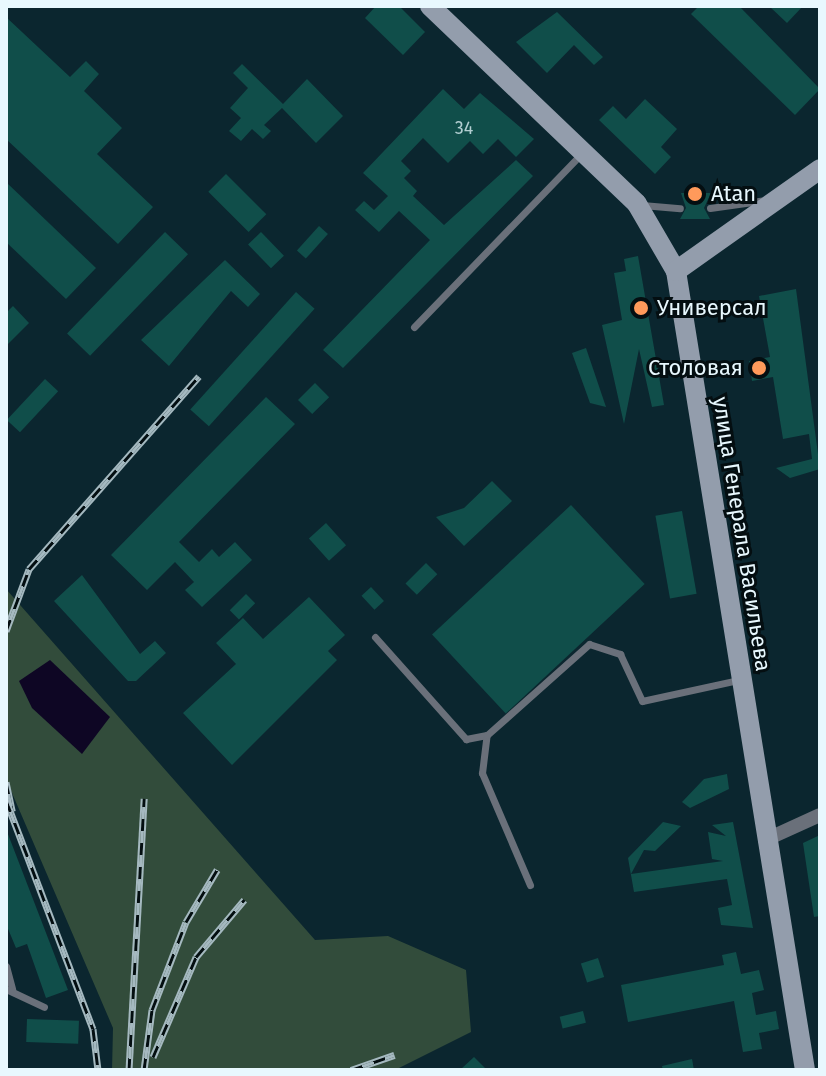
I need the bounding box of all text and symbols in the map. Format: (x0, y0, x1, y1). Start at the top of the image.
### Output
house number: 34 (455, 117, 473, 139)
place label: Atan (711, 181, 756, 207)
marker: Atan (686, 185, 704, 203)
place label: Универсал (657, 295, 767, 321)
marker: Универсал (632, 299, 650, 317)
place label: Столовая (648, 355, 743, 381)
marker: Столовая (750, 359, 768, 377)
street label: улица Генерала Васильева (707, 395, 777, 673)

